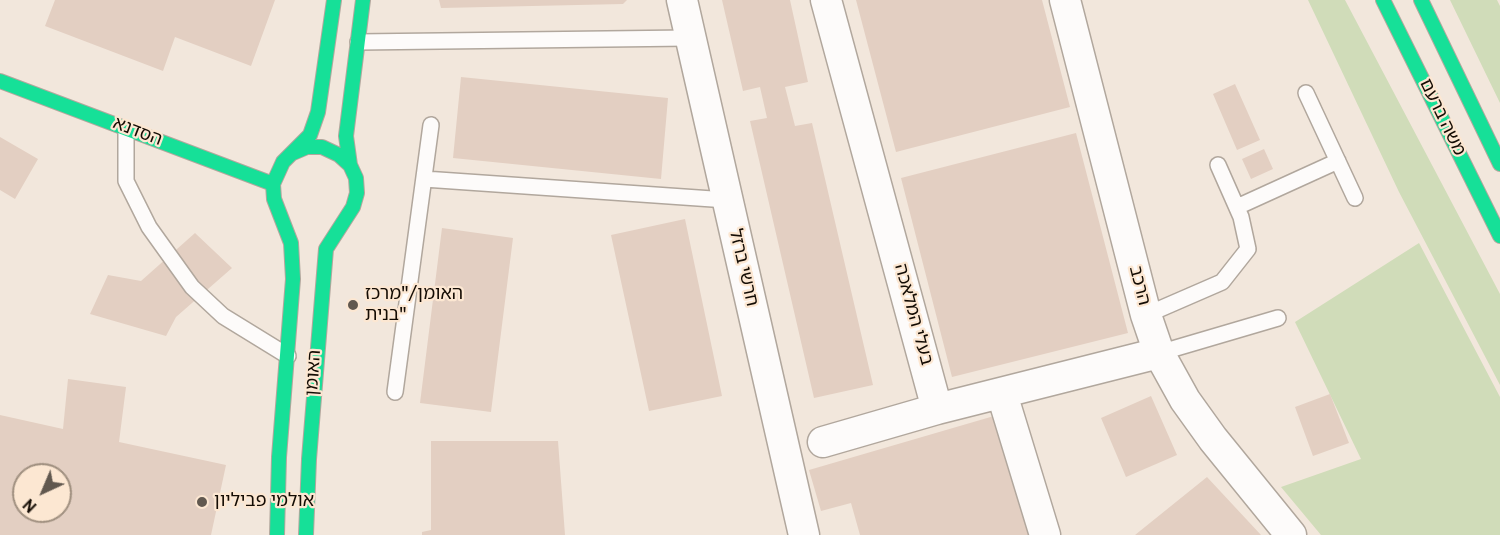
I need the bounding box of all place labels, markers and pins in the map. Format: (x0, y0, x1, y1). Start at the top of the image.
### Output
place label: האומן/"מרכז בנית" (365, 284, 463, 326)
marker: האומן/"מרכז בנית" (346, 298, 360, 312)
place label: אולמי פביליון (214, 491, 314, 513)
marker: אולמי פביליון (195, 495, 209, 509)

